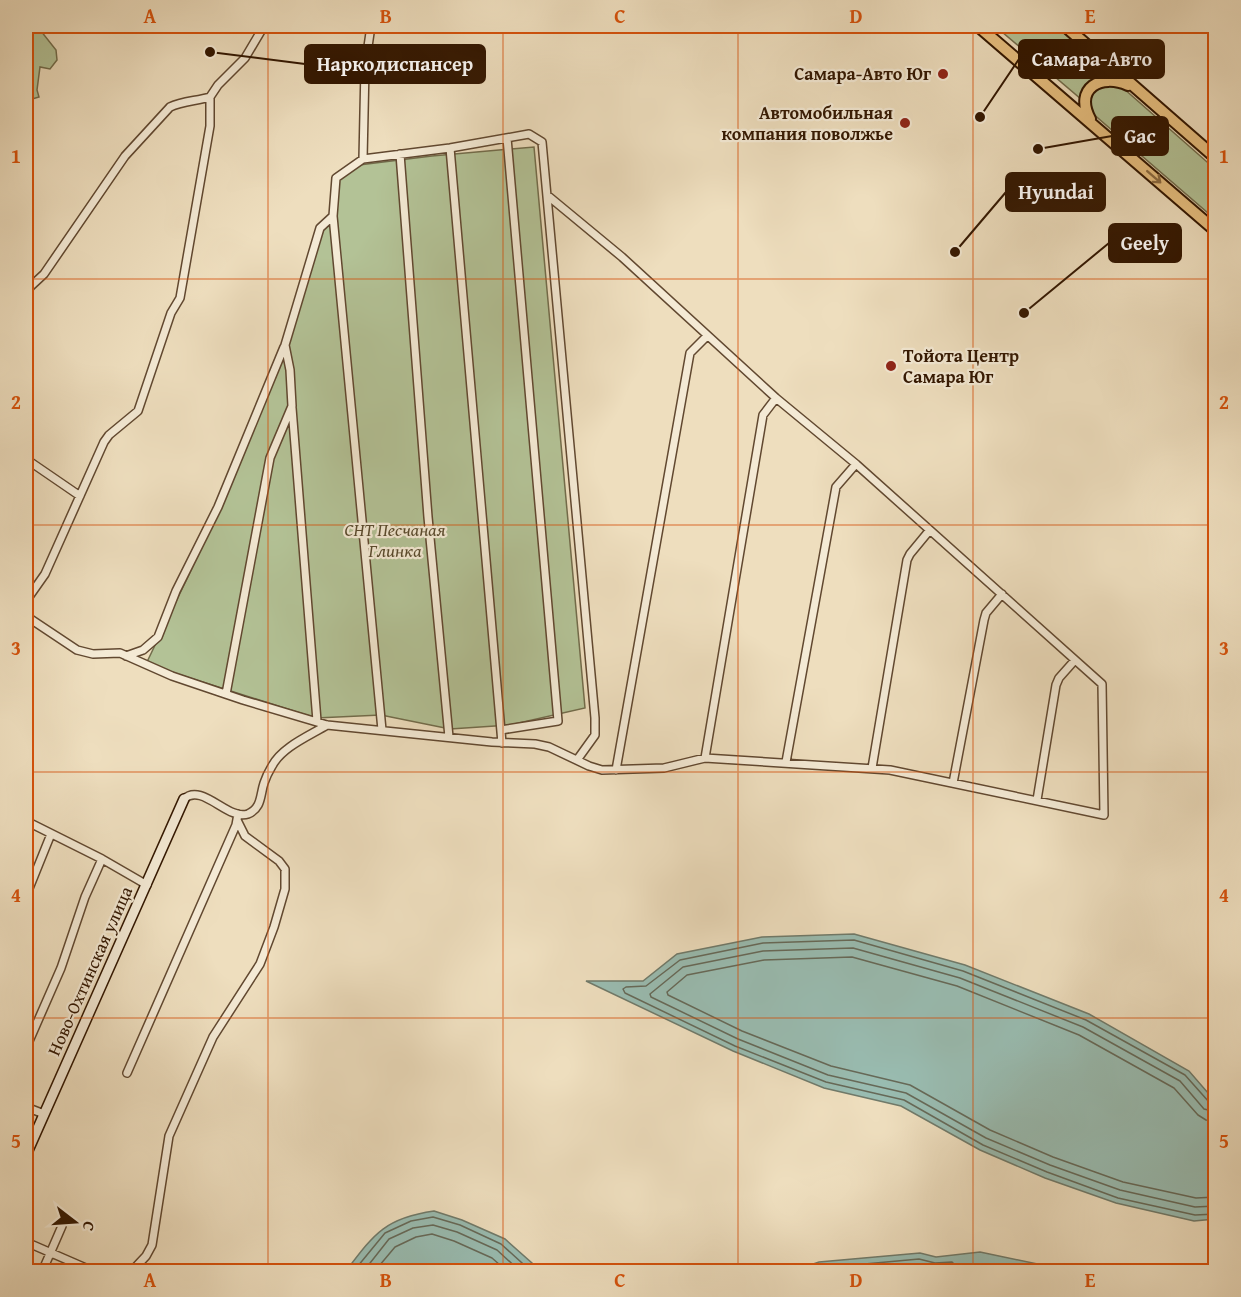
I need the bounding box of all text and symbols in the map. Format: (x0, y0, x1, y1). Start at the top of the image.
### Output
text: A (144, 1, 157, 30)
text: B (380, 1, 392, 30)
text: C (614, 1, 626, 30)
text: D (849, 1, 863, 30)
text: E (1085, 1, 1096, 30)
callout: Самара-Авто (1019, 40, 1164, 78)
text: Самара-Авто (1032, 44, 1153, 73)
callout: Наркодиспансер (305, 45, 485, 83)
text: Наркодиспансер (317, 49, 473, 78)
place label: Самара-Авто Юг (794, 60, 931, 87)
marker: Самара-Авто Юг (936, 67, 950, 81)
place label: Автомобильная компания поволжье (721, 99, 893, 147)
marker: Автомобильная компания поволжье (898, 116, 912, 130)
callout: Gac (1112, 117, 1168, 155)
text: Gac (1124, 121, 1156, 150)
text: 1 (11, 141, 21, 170)
text: 1 (1219, 141, 1229, 170)
one-way arrow (1146, 171, 1162, 184)
callout: Hyundai (1006, 173, 1105, 211)
text: Hyundai (1018, 177, 1094, 206)
callout: Geely (1109, 224, 1181, 262)
text: Geely (1121, 228, 1170, 257)
place label: Тойота Центр Самара Юг (903, 342, 1019, 390)
marker: Тойота Центр Самара Юг (884, 359, 898, 373)
text: 2 (11, 387, 21, 416)
text: 2 (1219, 387, 1229, 416)
park label: СНТ Песчаная Глинка (345, 516, 446, 564)
text: 3 (11, 633, 21, 662)
text: 3 (1219, 633, 1229, 662)
text: 4 (11, 880, 21, 909)
text: 4 (1219, 880, 1229, 909)
street label: Ново-Охтинская улица (40, 881, 139, 1060)
text: 5 (11, 1126, 21, 1155)
text: 5 (1219, 1126, 1229, 1155)
north arrow (45, 1192, 105, 1252)
text: С (77, 1219, 102, 1234)
text: A (144, 1265, 157, 1294)
text: B (380, 1265, 392, 1294)
text: C (614, 1265, 626, 1294)
text: D (849, 1265, 863, 1294)
text: E (1085, 1265, 1096, 1294)

